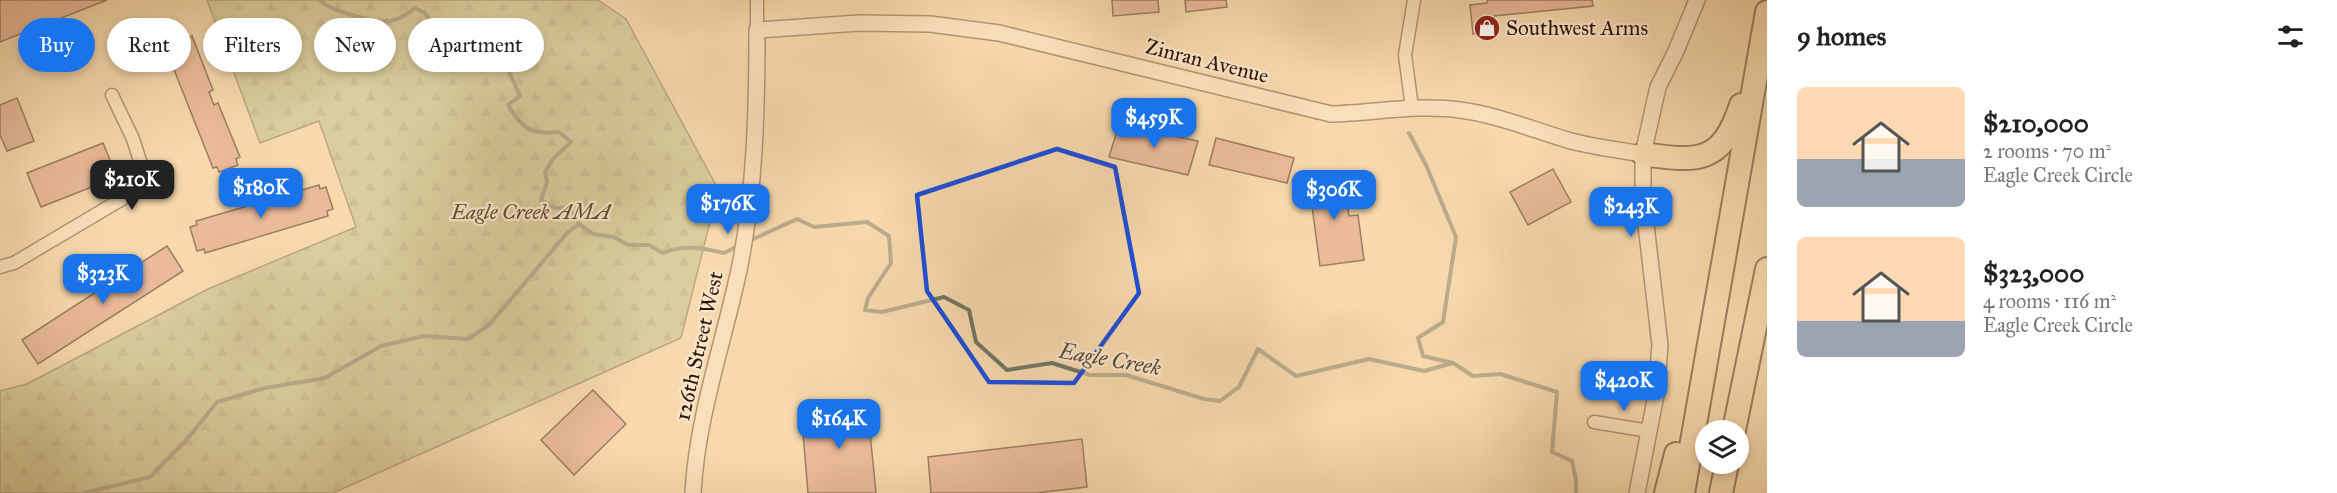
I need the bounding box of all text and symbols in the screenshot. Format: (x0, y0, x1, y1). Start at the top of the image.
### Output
shop icon: Southwest Arms (1472, 13, 1502, 43)
place label: Southwest Arms (1506, 15, 1648, 41)
chip: Buy (18, 18, 95, 72)
chip: Rent (107, 18, 191, 72)
chip: Filters (203, 18, 302, 72)
chip: New (314, 18, 396, 72)
chip: Apartment (408, 18, 544, 72)
text: 9 homes (1797, 20, 1886, 52)
icon: filters (2274, 20, 2307, 53)
street label: Zinran Avenue (1143, 33, 1271, 89)
pin: $459K (1112, 98, 1196, 149)
text: $459K (1125, 105, 1183, 129)
text: $210,000 (1983, 107, 2089, 139)
icon: home (1845, 111, 1917, 183)
text: 2 rooms · 70 m² (1983, 139, 2111, 163)
pin: $210K (90, 160, 174, 211)
text: Eagle Creek Circle (1983, 163, 2133, 187)
text: $210K (104, 167, 160, 191)
pin: $180K (219, 168, 303, 219)
pin: $306K (1292, 170, 1376, 221)
text: $180K (233, 175, 289, 199)
text: $306K (1306, 177, 1362, 201)
pin: $176K (686, 184, 770, 235)
pin: $243K (1589, 187, 1673, 238)
text: $176K (701, 191, 755, 215)
text: $243K (1603, 194, 1659, 218)
park label: Eagle Creek AMA (450, 199, 612, 225)
pin: $323K (61, 254, 145, 305)
text: $323,000 (1983, 257, 2084, 289)
text: $323K (77, 261, 129, 285)
icon: home (1845, 261, 1917, 333)
street label: 126th Street West (669, 268, 729, 423)
text: 4 rooms · 116 m² (1983, 289, 2116, 313)
text: Eagle Creek Circle (1983, 313, 2133, 337)
water label: Eagle Creek (1056, 337, 1163, 381)
pin: $420K (1582, 361, 1666, 412)
text: $420K (1595, 368, 1653, 392)
pin: $164K (797, 399, 881, 450)
text: $164K (811, 406, 867, 430)
map controls (1695, 420, 1749, 474)
button: layers (1695, 420, 1749, 474)

